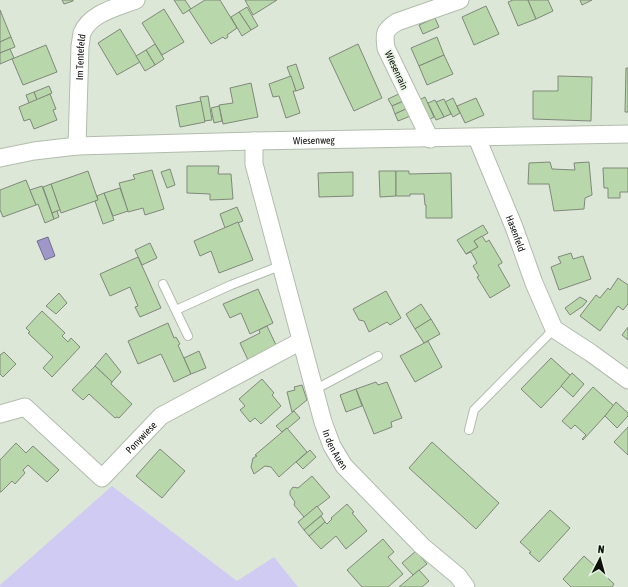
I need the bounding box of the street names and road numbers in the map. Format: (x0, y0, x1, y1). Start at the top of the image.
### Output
street label: Im Tentefeld (74, 33, 88, 80)
street label: Wiesenrain (383, 49, 410, 92)
street label: Wiesenweg (293, 134, 336, 146)
street label: Hasenfeld (504, 214, 527, 253)
street label: Ponywiese (124, 419, 159, 456)
street label: In den Auen (320, 428, 350, 472)

